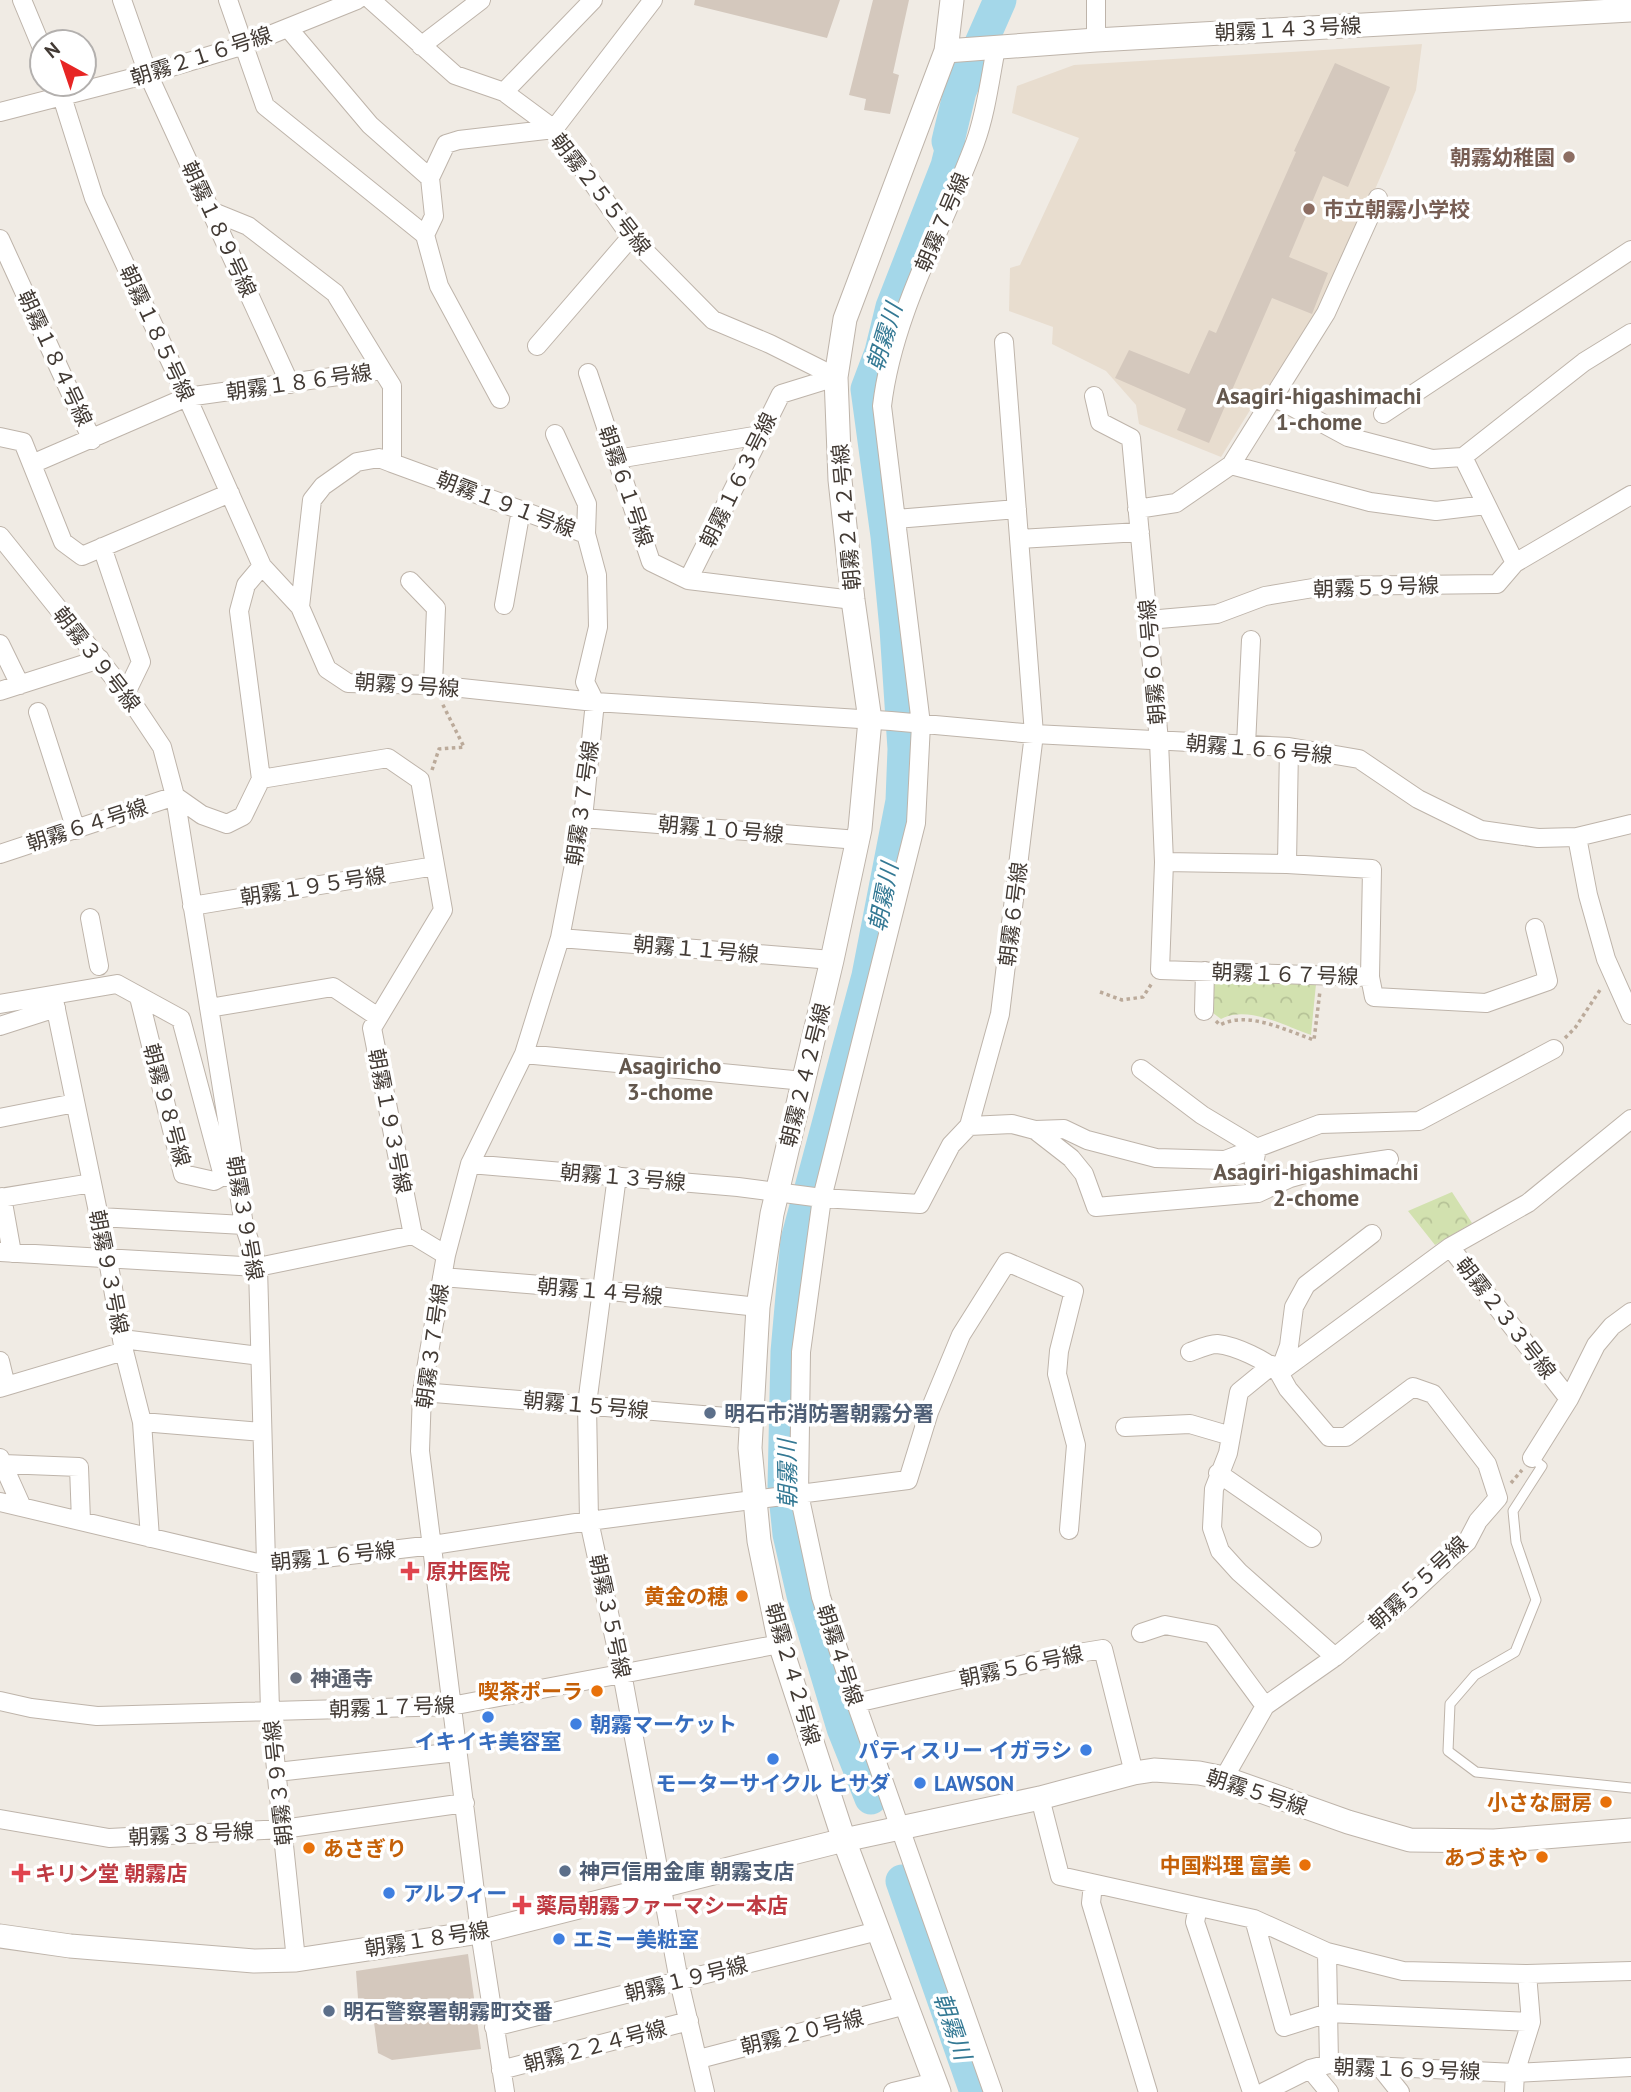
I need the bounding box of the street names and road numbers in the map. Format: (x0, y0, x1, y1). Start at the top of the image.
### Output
street label: 朝霧１４３号線 (1214, 12, 1362, 46)
street label: 朝霧２１６号線 (127, 20, 275, 92)
street label: 朝霧２５５号線 (545, 128, 657, 260)
street label: 朝霧１８９号線 (176, 157, 262, 301)
street label: 朝霧７号線 (909, 168, 975, 276)
street label: 朝霧１８５号線 (114, 261, 200, 405)
street label: 朝霧１８４号線 (12, 286, 98, 430)
street label: 朝霧１８６号線 (224, 358, 374, 406)
street label: 朝霧１６３号線 (694, 408, 782, 552)
street label: 朝霧６１号線 (593, 422, 659, 550)
street label: 朝霧２４２号線 (826, 443, 866, 591)
street label: 朝霧１９１号線 (433, 465, 579, 543)
street label: 朝霧５９号線 (1313, 571, 1439, 603)
street label: 朝霧６０号線 (1133, 598, 1171, 726)
street label: 朝霧３９号線 (48, 601, 146, 717)
street label: 朝霧９号線 (354, 668, 460, 702)
street label: 朝霧１６６号線 (1185, 729, 1333, 769)
street label: 朝霧３７号線 (560, 739, 604, 867)
street label: 朝霧６４号線 (23, 793, 151, 857)
street label: 朝霧１０号線 (657, 810, 785, 848)
street label: 朝霧６号線 (993, 860, 1033, 968)
street label: 朝霧１９５号線 (238, 861, 388, 911)
street label: 朝霧１１号線 (632, 930, 760, 968)
street label: 朝霧１６７号線 (1211, 958, 1359, 990)
street label: 朝霧２４２号線 (774, 1000, 836, 1150)
street label: 朝霧９８号線 (138, 1041, 196, 1169)
street label: 朝霧１９３号線 (363, 1046, 417, 1196)
street label: 朝霧３９号線 (221, 1154, 269, 1282)
street label: 朝霧１３号線 (559, 1158, 687, 1196)
street label: 朝霧９３号線 (84, 1208, 134, 1336)
street label: 朝霧２３３号線 (1450, 1252, 1562, 1384)
street label: 朝霧１４号線 (536, 1272, 664, 1310)
street label: 朝霧３７号線 (410, 1282, 454, 1410)
street label: 朝霧１５号線 (522, 1386, 650, 1424)
street label: 朝霧５５号線 (1363, 1530, 1473, 1636)
street label: 朝霧１６号線 (269, 1536, 397, 1576)
street label: 朝霧３５号線 (584, 1552, 636, 1680)
street label: 朝霧２４２号線 (760, 1600, 826, 1748)
street label: 朝霧４号線 (811, 1601, 869, 1709)
street label: 朝霧５６号線 (957, 1640, 1085, 1692)
street label: 朝霧１７号線 (329, 1691, 455, 1723)
street label: 朝霧３９号線 (258, 1719, 298, 1847)
street label: 朝霧５号線 (1203, 1763, 1311, 1821)
street label: 朝霧３８号線 (127, 1817, 255, 1851)
street label: 朝霧１８号線 (363, 1916, 491, 1962)
street label: 朝霧１９号線 (622, 1951, 750, 2007)
street label: 朝霧２０号線 (738, 2004, 866, 2060)
street label: 朝霧２２４号線 (521, 2014, 669, 2078)
street label: 朝霧１６９号線 (1333, 2053, 1481, 2085)

